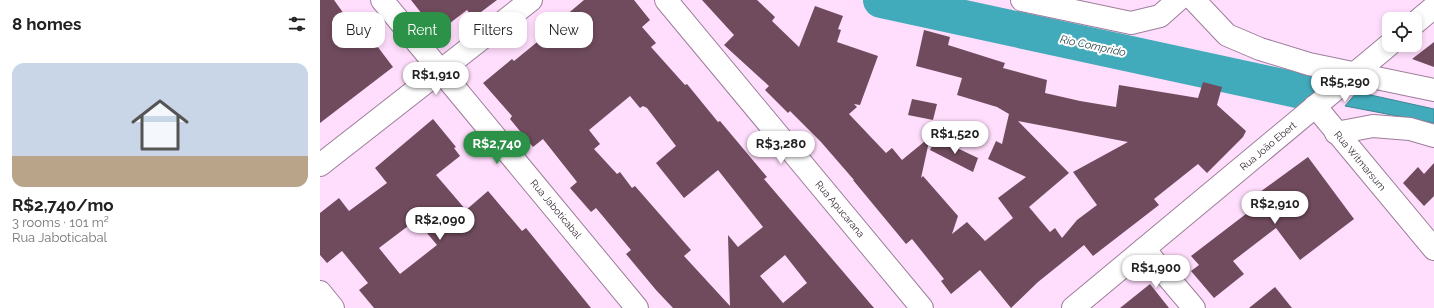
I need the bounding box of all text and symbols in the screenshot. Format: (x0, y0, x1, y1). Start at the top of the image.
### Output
chip: Buy (332, 12, 385, 48)
chip: Rent (393, 12, 451, 48)
chip: Filters (459, 12, 527, 48)
chip: New (535, 12, 593, 48)
map controls (1382, 12, 1422, 52)
button: locate (1382, 12, 1422, 52)
icon: filters (286, 13, 308, 35)
text: 8 homes (12, 14, 81, 34)
water label: Rio Comprido (1059, 33, 1127, 59)
pin: R$1,910 (399, 62, 473, 96)
text: R$1,910 (412, 67, 460, 82)
pin: R$5,290 (1308, 69, 1382, 103)
text: R$5,290 (1320, 74, 1370, 89)
icon: home (124, 89, 196, 161)
street label: Rua João Ebert (1238, 119, 1299, 173)
pin: R$1,520 (918, 121, 992, 155)
text: R$1,520 (931, 126, 979, 141)
street label: Rua Witmarsum (1332, 129, 1388, 193)
pin: R$2,740 (460, 131, 534, 165)
pin: R$3,280 (744, 131, 818, 165)
text: R$2,740 (472, 136, 522, 151)
text: R$3,280 (756, 136, 806, 151)
street label: Rua Jaboticabal (528, 177, 584, 241)
street label: Rua Apucarana (813, 179, 867, 239)
pin: R$2,910 (1238, 191, 1312, 225)
text: R$2,740/mo (12, 195, 114, 215)
text: R$2,910 (1250, 196, 1300, 211)
pin: R$2,090 (403, 207, 477, 241)
text: R$2,090 (415, 212, 465, 227)
text: 3 rooms · 101 m² (12, 215, 109, 230)
text: Rua Jaboticabal (12, 230, 107, 245)
pin: R$1,900 (1119, 255, 1193, 289)
text: R$1,900 (1131, 260, 1181, 275)

